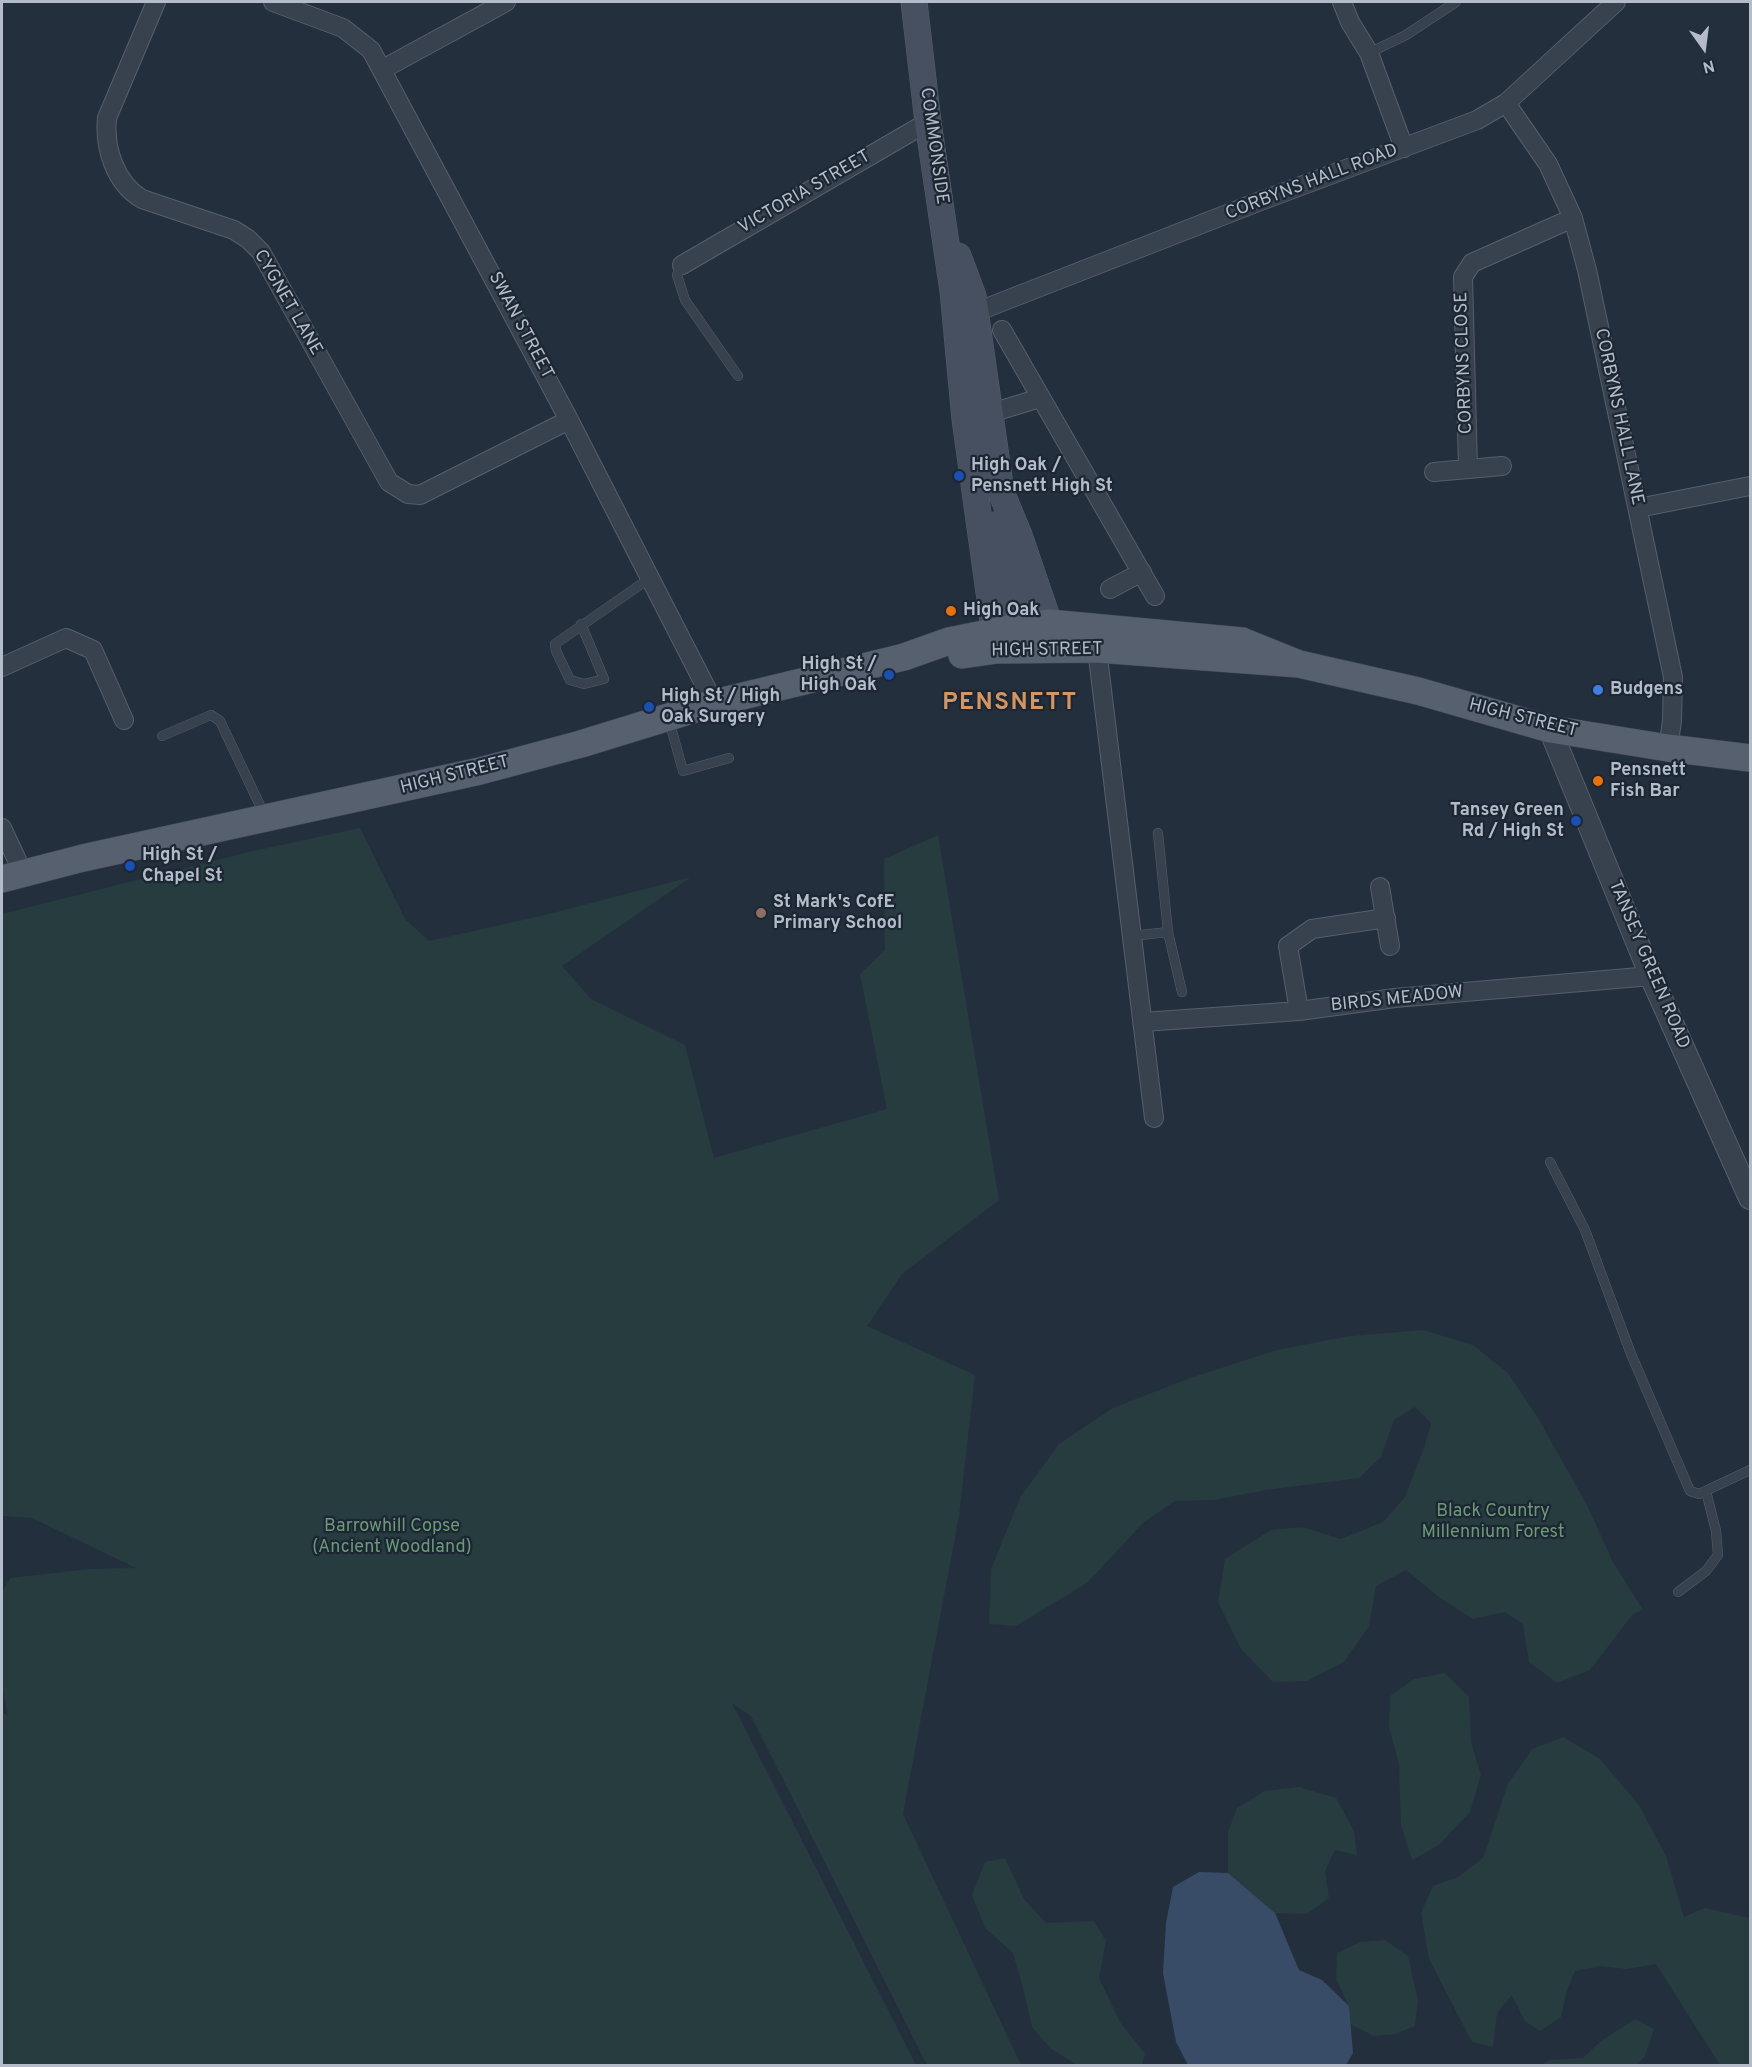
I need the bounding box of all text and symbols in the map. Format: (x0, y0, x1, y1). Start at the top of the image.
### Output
north arrow (1674, 18, 1734, 78)
text: N (1700, 54, 1716, 77)
street label: COMMONSIDE (914, 86, 952, 206)
street label: CORBYNS HALL ROAD (1223, 140, 1401, 226)
street label: VICTORIA STREET (735, 146, 875, 240)
street label: CYGNET LANE (248, 246, 326, 360)
street label: SWAN STREET (483, 269, 557, 383)
street label: CORBYNS CLOSE (1452, 292, 1478, 434)
street label: CORBYNS HALL LANE (1589, 327, 1647, 507)
place label: High Oak / Pensnett High St (971, 455, 1113, 498)
marker: High Oak / Pensnett High St (952, 469, 966, 483)
place label: High Oak (963, 600, 1039, 622)
marker: High Oak (944, 604, 958, 618)
street label: HIGH STREET (991, 639, 1103, 663)
place label: High St / High Oak (801, 654, 877, 696)
marker: High St / High Oak (882, 668, 896, 682)
place label: Budgens (1610, 679, 1683, 701)
marker: Budgens (1591, 683, 1605, 697)
place label: High St / High Oak Surgery (661, 686, 780, 728)
district label: PENSNETT (942, 690, 1078, 718)
street label: HIGH STREET (1466, 695, 1580, 743)
marker: High St / High Oak Surgery (642, 700, 656, 714)
street label: HIGH STREET (398, 752, 512, 800)
place label: Pensnett Fish Bar (1610, 760, 1686, 802)
marker: Pensnett Fish Bar (1591, 774, 1605, 788)
place label: Tansey Green Rd / High St (1450, 800, 1564, 842)
marker: Tansey Green Rd / High St (1569, 814, 1583, 828)
place label: High St / Chapel St (142, 845, 222, 888)
marker: High St / Chapel St (123, 859, 137, 873)
street label: TANSEY GREEN ROAD (1603, 877, 1693, 1053)
place label: St Mark's CofE Primary School (773, 892, 902, 934)
marker: St Mark's CofE Primary School (754, 906, 768, 920)
street label: BIRDS MEADOW (1330, 982, 1464, 1018)
park label: Black Country Millennium Forest (1422, 1501, 1564, 1544)
park label: Barrowhill Copse (Ancient Woodland) (312, 1516, 472, 1558)

